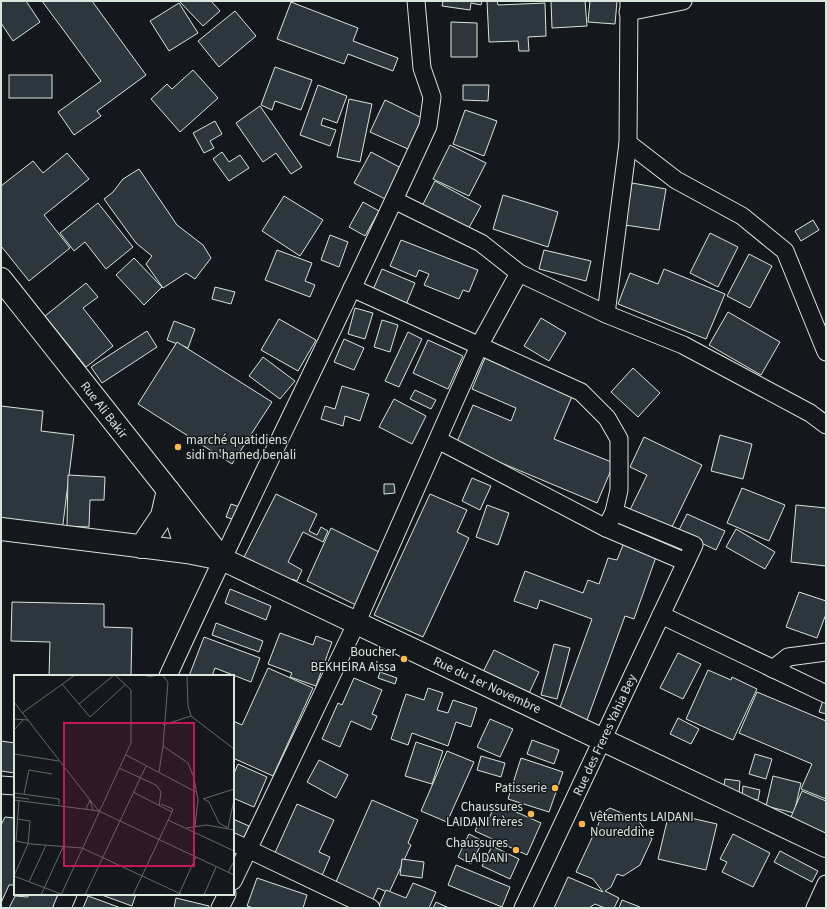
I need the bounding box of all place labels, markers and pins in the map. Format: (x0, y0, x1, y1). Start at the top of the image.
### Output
place label: marché quatidiens sidi m'hamed benali (186, 431, 296, 464)
marker: marché quatidiens sidi m'hamed benali (173, 442, 183, 452)
place label: Boucher BEKHEIRA Aissa (311, 643, 396, 676)
marker: Boucher BEKHEIRA Aissa (399, 654, 409, 664)
place label: Patisserie (495, 779, 547, 797)
marker: Patisserie (550, 783, 560, 793)
place label: Chaussures LAIDANI frères (446, 798, 524, 831)
place label: Vêtements LAIDANI Noureddine (590, 808, 694, 841)
marker: Chaussures LAIDANI frères (526, 809, 536, 819)
marker: Vêtements LAIDANI Noureddine (577, 819, 587, 829)
place label: Chaussures LAIDANI (446, 834, 509, 867)
marker: Chaussures LAIDANI (511, 845, 521, 855)

